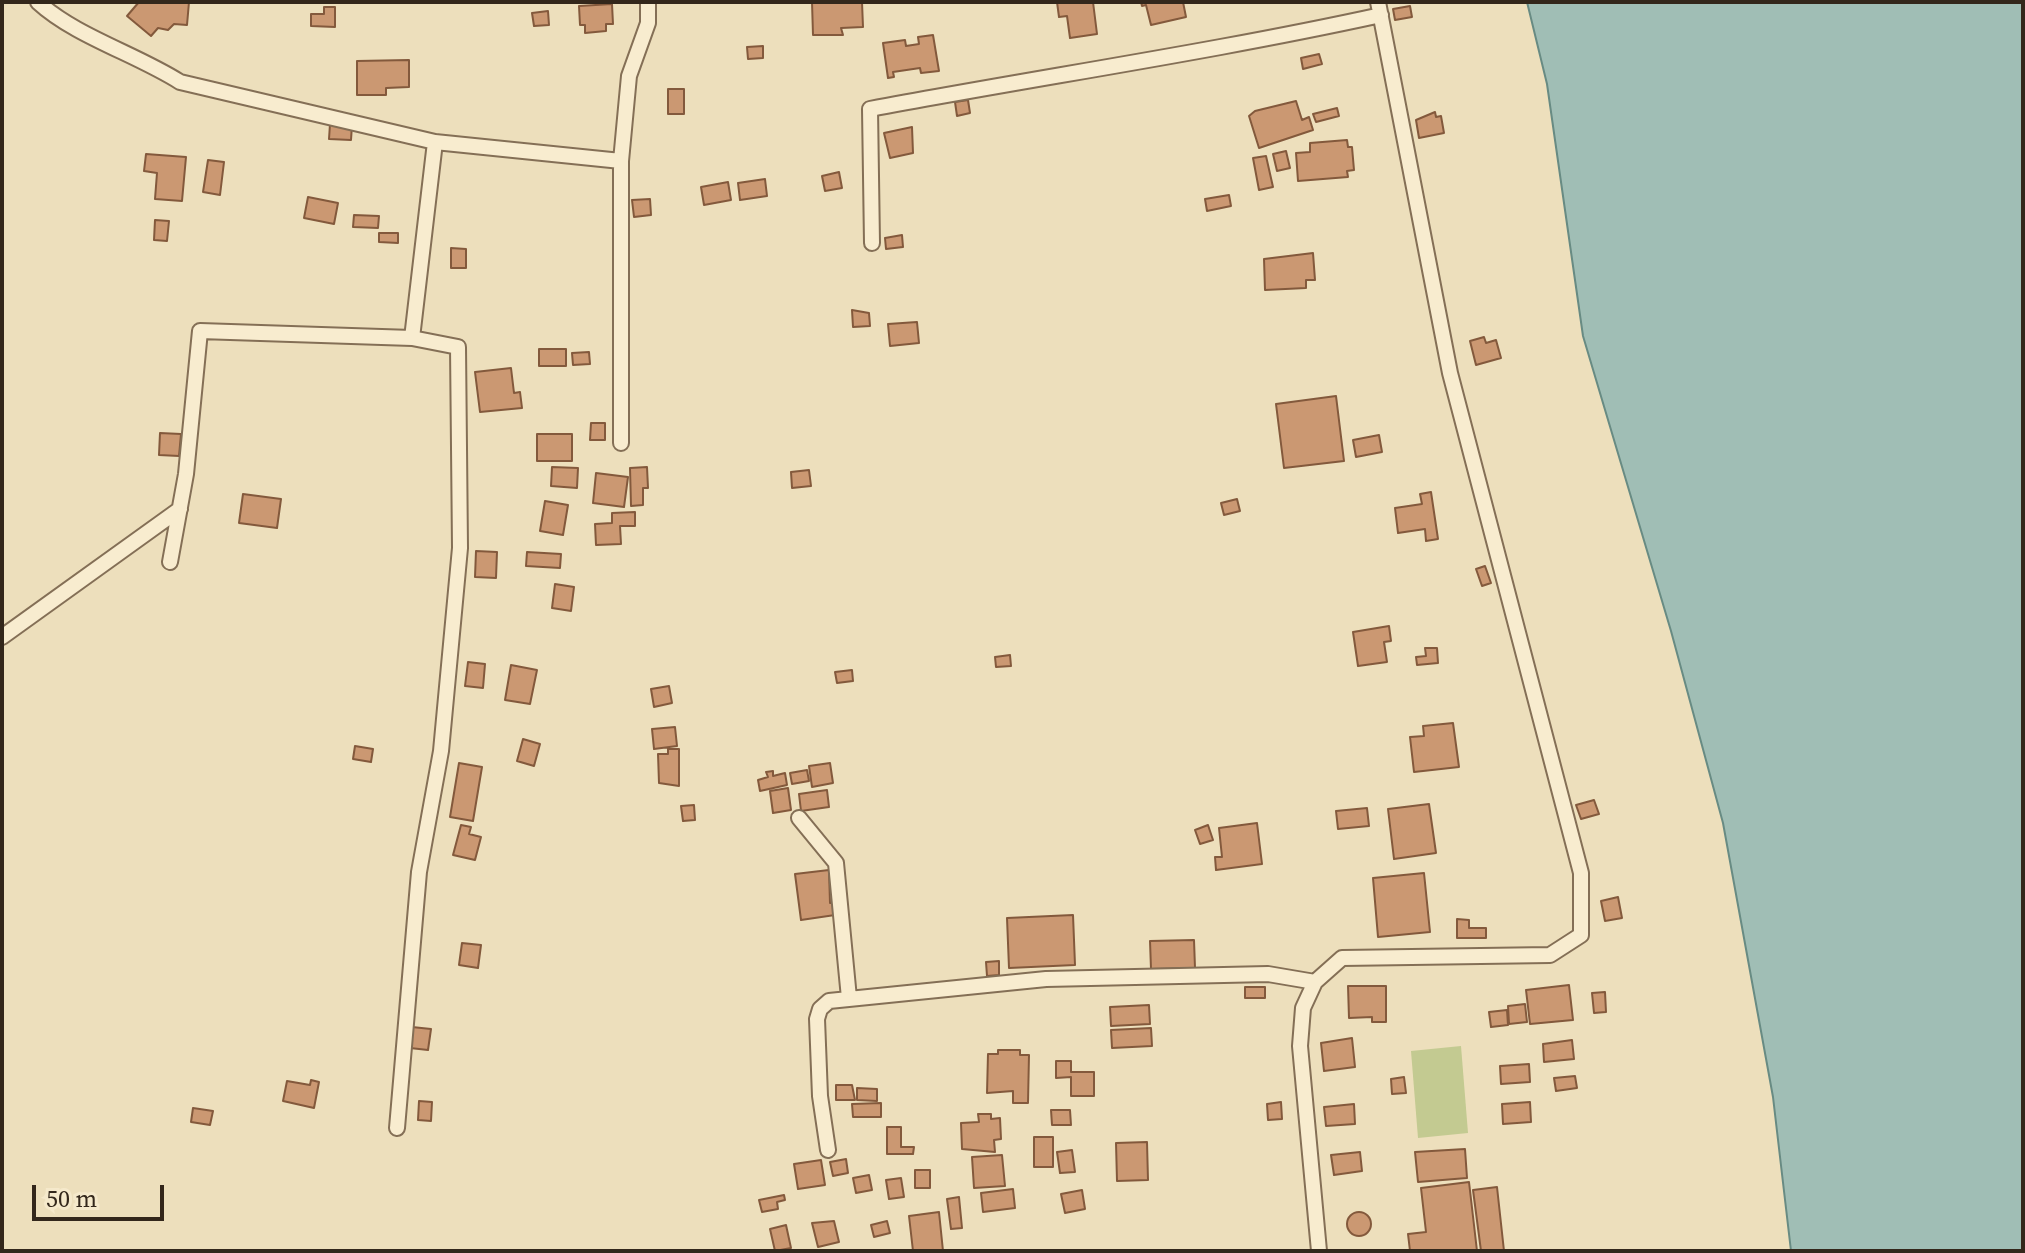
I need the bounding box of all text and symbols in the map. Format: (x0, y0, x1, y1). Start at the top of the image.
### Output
scale bar (36, 1169, 168, 1219)
text: 50 m (46, 1182, 97, 1215)

